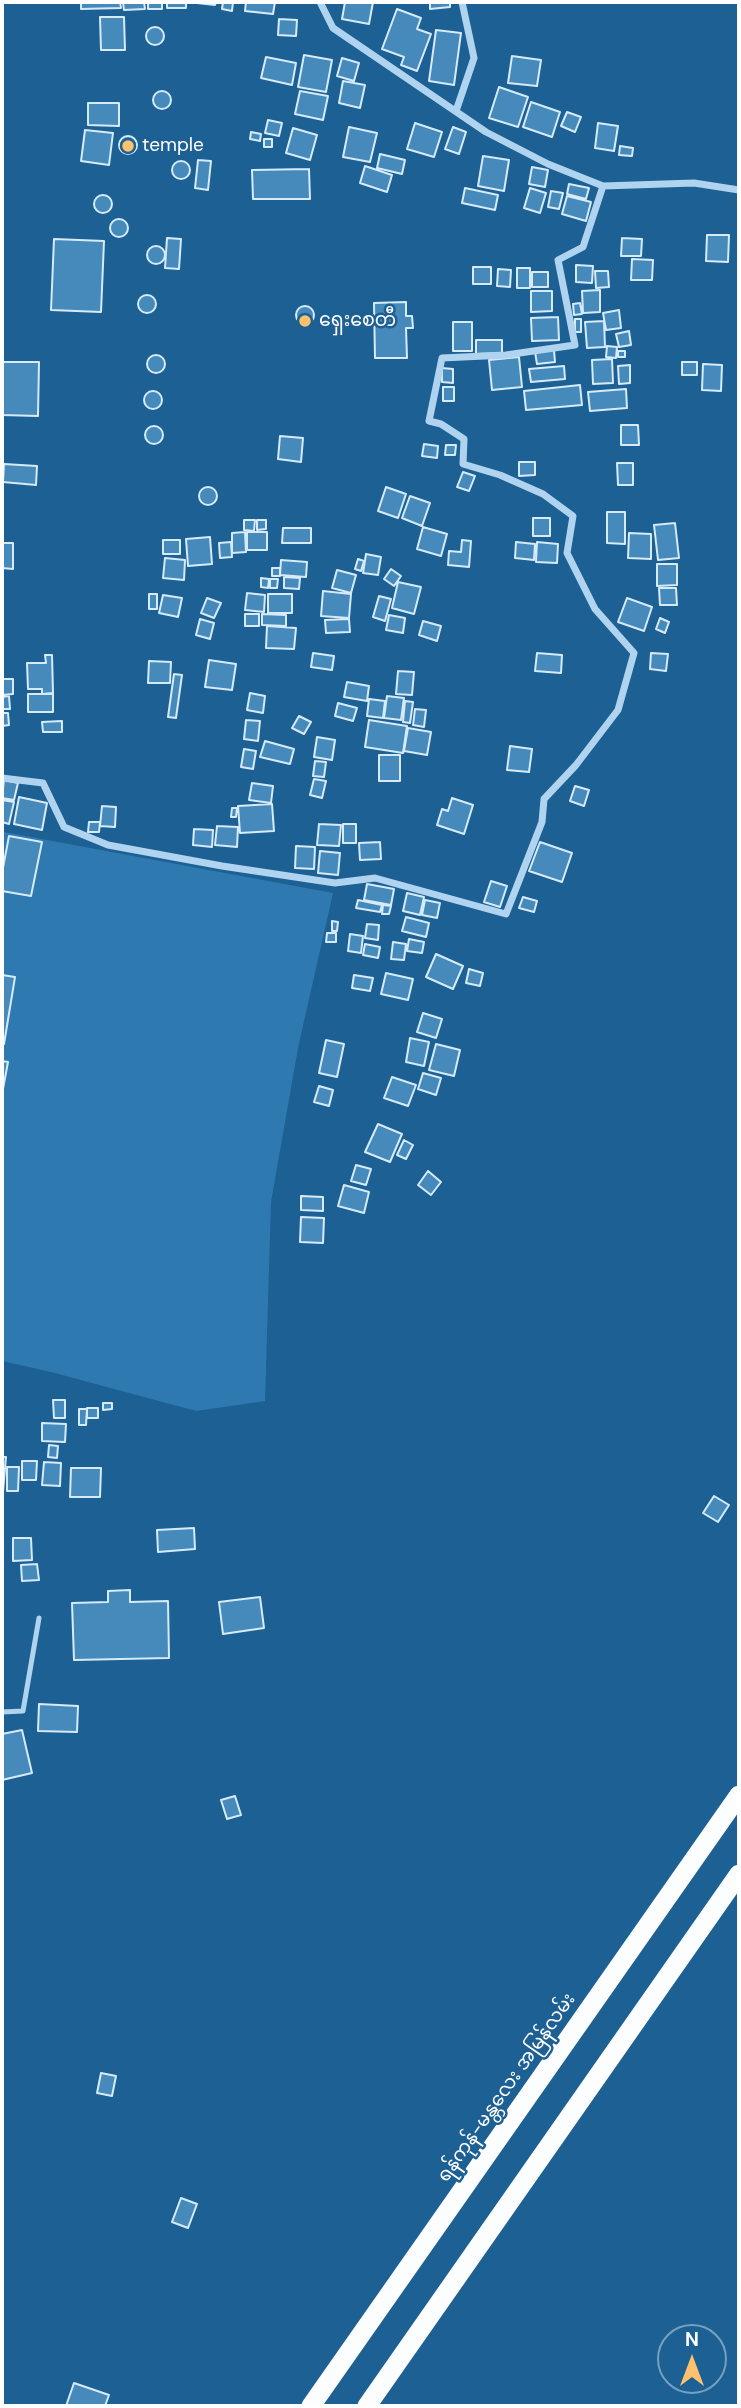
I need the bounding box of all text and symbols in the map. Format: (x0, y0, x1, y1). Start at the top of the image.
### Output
place label: temple (142, 135, 204, 157)
marker: temple (120, 138, 136, 154)
place label: ရှေးစေတီ (319, 310, 396, 332)
marker: ရှေးစေတီ (297, 313, 313, 329)
street label: ရန်ကုန်-မန္တလေး အမြန်လမ်း (433, 1989, 581, 2187)
north arrow (657, 2324, 727, 2394)
text: N (685, 2327, 699, 2352)

